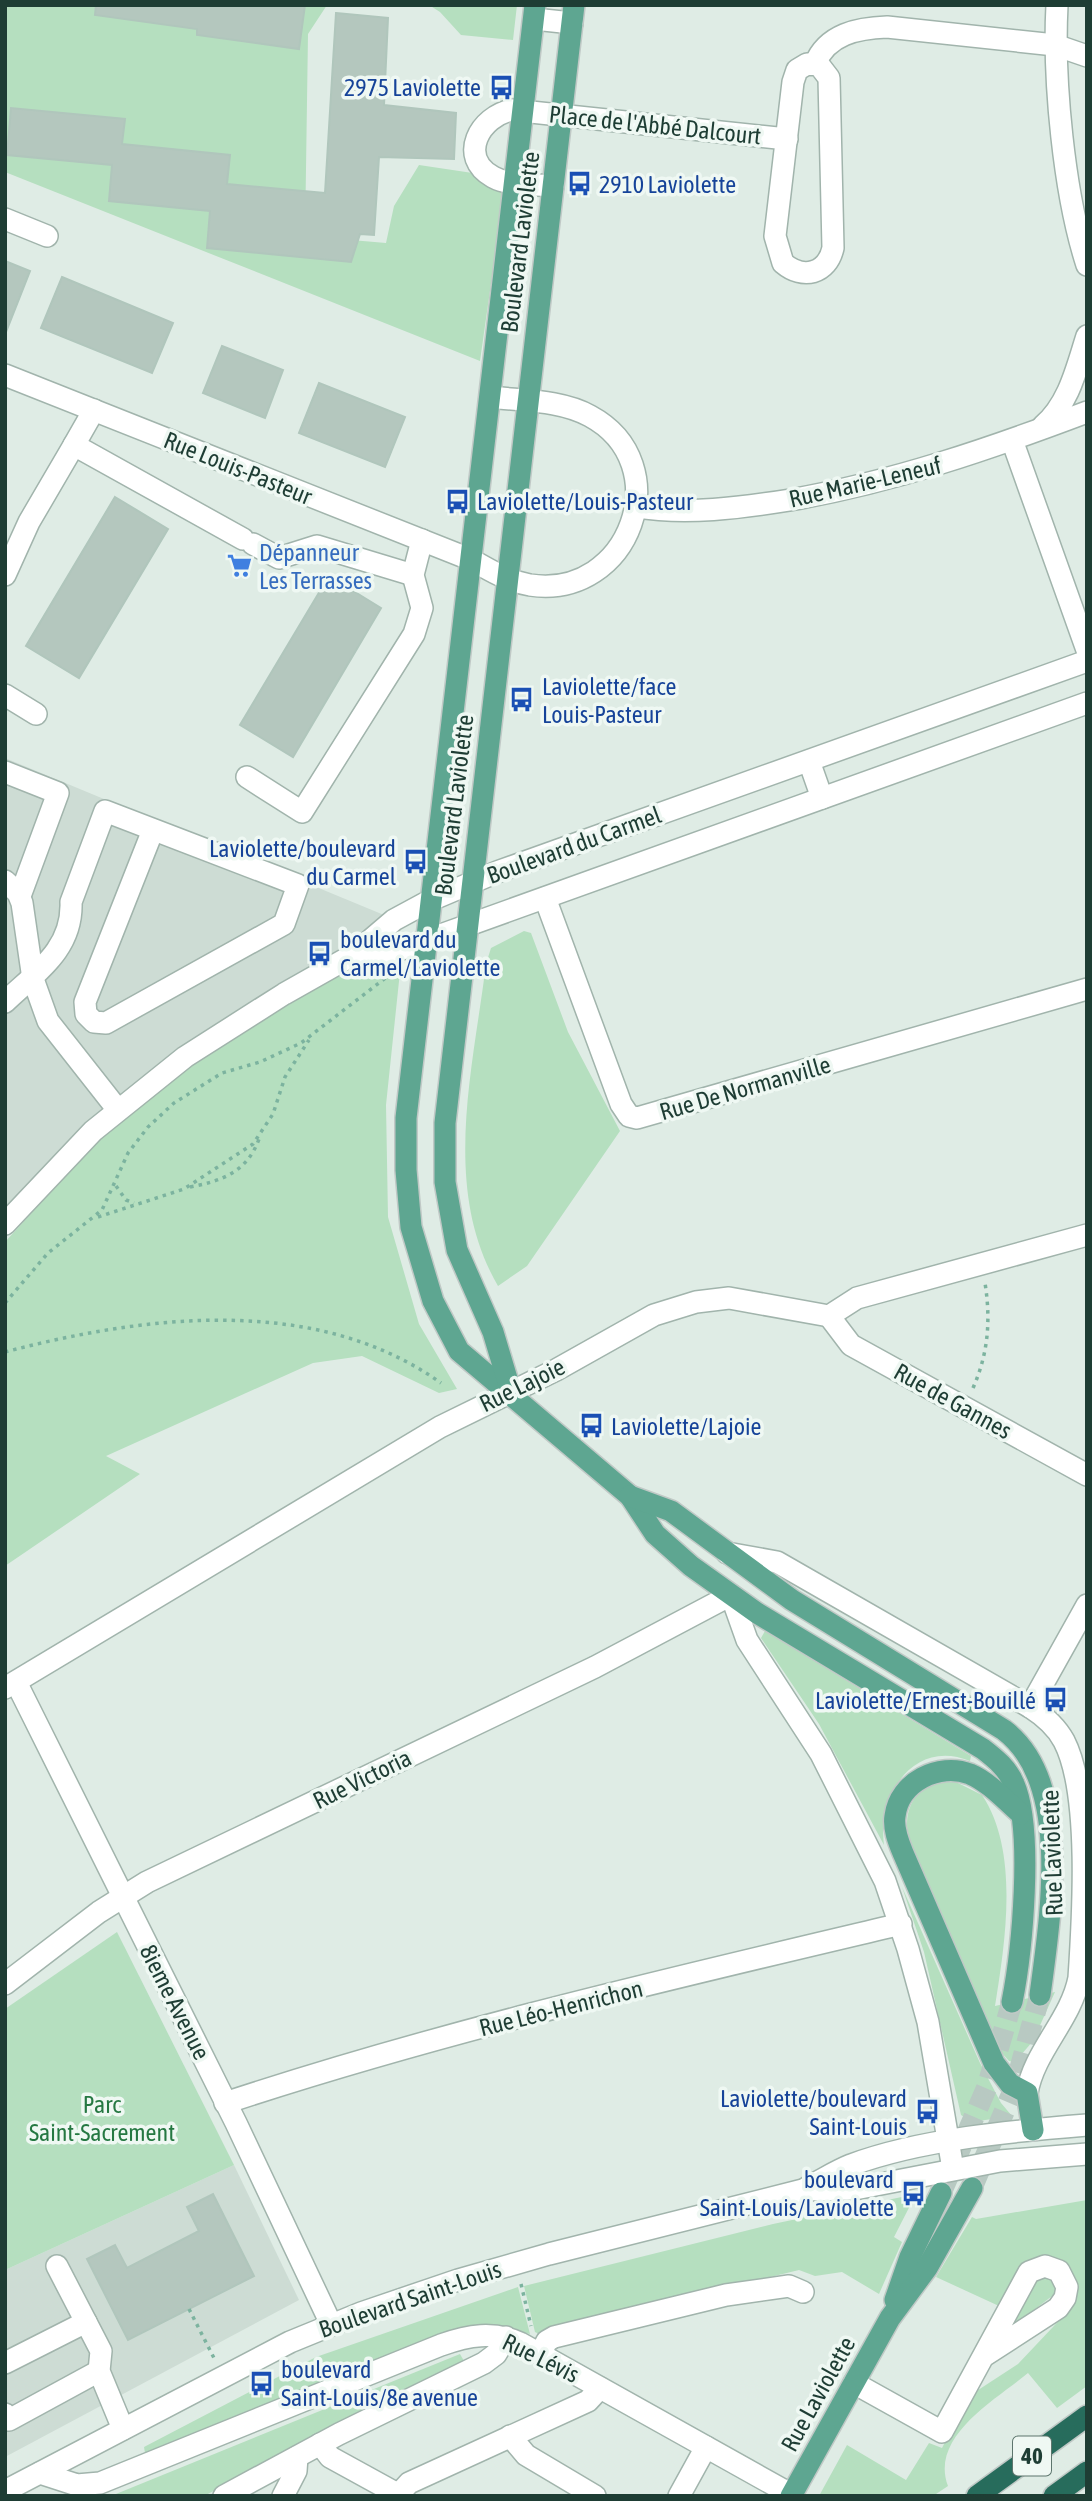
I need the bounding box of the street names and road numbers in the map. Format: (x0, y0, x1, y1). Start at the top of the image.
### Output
street label: Place de l'Abbé Dalcourt (548, 100, 762, 150)
street label: Boulevard Laviolette (495, 150, 545, 334)
street label: Rue Louis-Pasteur (160, 426, 317, 510)
street label: Rue Marie-Leneuf (786, 451, 944, 513)
street label: Boulevard Laviolette (429, 713, 479, 897)
street label: Boulevard du Carmel (483, 801, 665, 889)
street label: Rue De Normanville (656, 1051, 834, 1125)
street label: Rue Lajoie (475, 1353, 569, 1417)
street label: Rue de Gannes (890, 1358, 1016, 1444)
street label: Rue Victoria (309, 1744, 415, 1814)
street label: Rue Laviolette (1036, 1789, 1068, 1917)
street label: 8ieme Avenue (134, 1940, 216, 2064)
street label: Rue Léo-Henrichon (476, 1975, 646, 2041)
street label: Boulevard Saint-Louis (315, 2255, 505, 2343)
street label: Rue Lévis (498, 2328, 584, 2388)
street label: Rue Laviolette (776, 2332, 860, 2456)
road number: 40 (1013, 2436, 1051, 2476)

